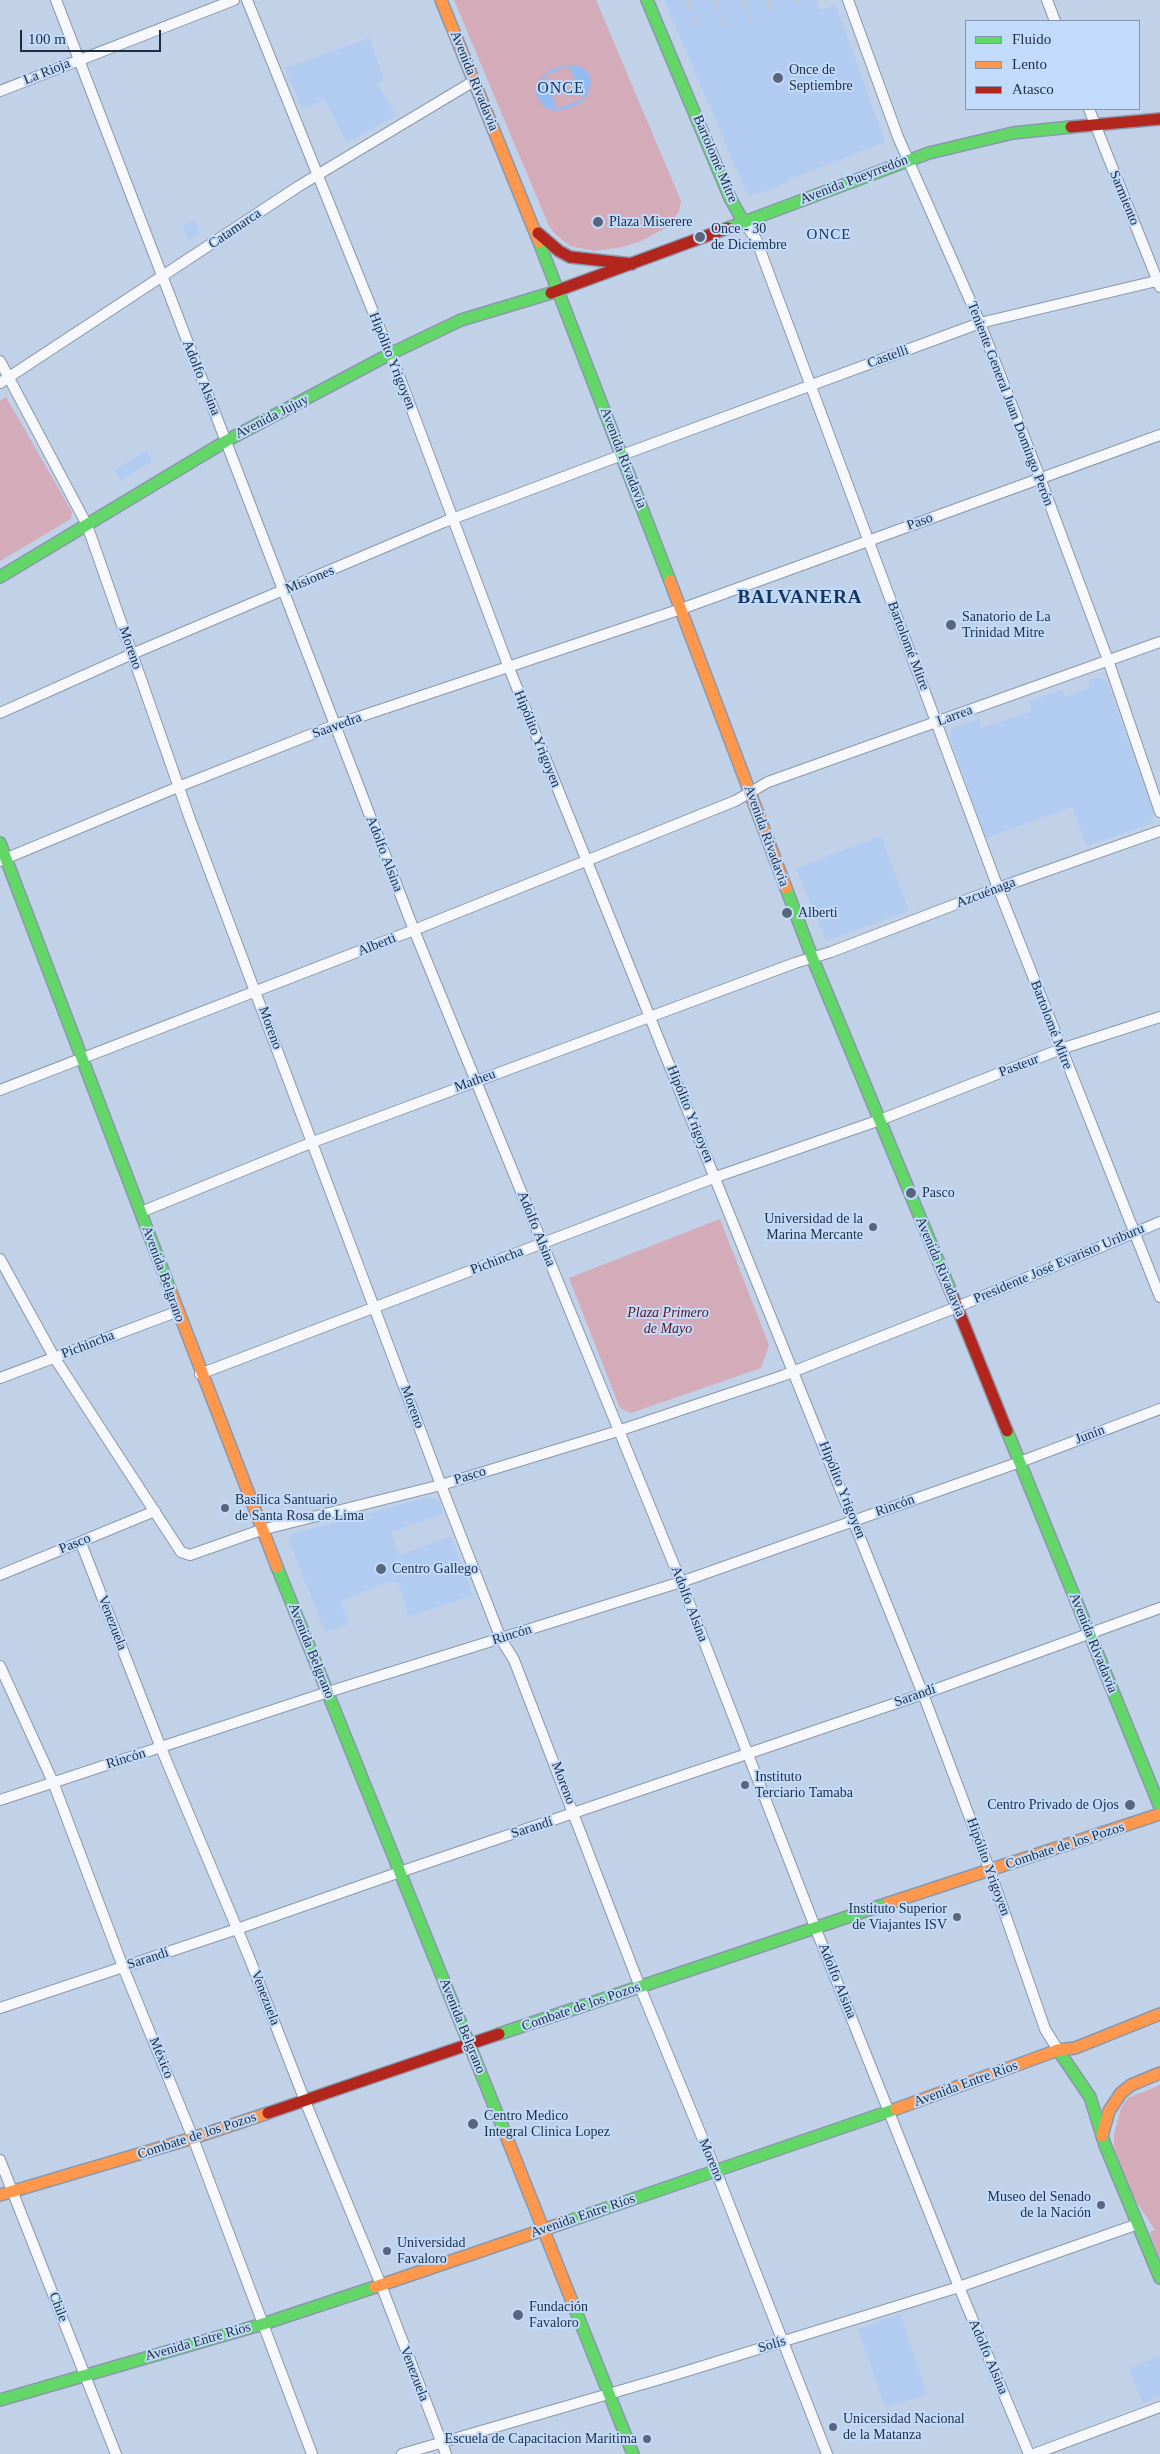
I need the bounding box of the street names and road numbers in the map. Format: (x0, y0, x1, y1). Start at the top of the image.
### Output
street label: Avenida Rivadavia (446, 28, 502, 134)
street label: La Rioja (21, 55, 73, 89)
street label: Bartolomé Mitre (689, 113, 741, 205)
street label: Avenida Pueyrredón (798, 152, 910, 208)
street label: Sarmiento (1105, 168, 1143, 228)
street label: Catamarca (205, 205, 265, 253)
street label: Teniente General Juan Domingo Perón (963, 299, 1057, 509)
street label: Hipólito Yrigoyen (365, 310, 419, 412)
street label: Adolfo Alsina (178, 338, 224, 418)
street label: Castelli (865, 342, 911, 372)
street label: Avenida Jujuy (232, 391, 312, 443)
street label: Avenida Rivadavia (596, 405, 650, 511)
street label: Paso (905, 510, 935, 534)
street label: Misiones (283, 562, 337, 598)
street label: Bartolomé Mitre (883, 599, 933, 693)
street label: Moreno (115, 624, 145, 672)
street label: Hipólito Yrigoyen (510, 688, 564, 790)
street label: Larrea (935, 702, 975, 730)
street label: Saavedra (310, 709, 364, 743)
street label: Avenida Rivadavia (740, 783, 792, 889)
street label: Adolfo Alsina (362, 814, 406, 894)
street label: Azcuénaga (954, 874, 1018, 912)
street label: Alberti (355, 930, 399, 960)
street label: Bartolomé Mitre (1026, 978, 1076, 1072)
street label: Moreno (255, 1004, 285, 1052)
street label: Pasteur (997, 1051, 1041, 1081)
street label: Hipólito Yrigoyen (663, 1063, 717, 1165)
street label: Matheu (452, 1066, 498, 1096)
street label: Adolfo Alsina (513, 1189, 559, 1269)
street label: Avenida Rivadavia (911, 1215, 969, 1319)
street label: Presidente José Evaristo Uriburu (971, 1220, 1147, 1308)
street label: Avenida Belgrano (138, 1224, 188, 1324)
street label: Pichincha (468, 1243, 526, 1279)
street label: Pichincha (59, 1327, 117, 1363)
street label: Moreno (397, 1383, 427, 1431)
street label: Junín (1073, 1422, 1107, 1448)
street label: Hipólito Yrigoyen (815, 1439, 869, 1541)
street label: Pasco (452, 1463, 488, 1489)
street label: Rincón (873, 1491, 917, 1521)
street label: Pasco (57, 1530, 93, 1558)
street label: Adolfo Alsina (667, 1564, 711, 1644)
street label: Avenida Rivadavia (1065, 1590, 1121, 1696)
street label: Venezuela (94, 1593, 130, 1653)
street label: Avenida Belgrano (284, 1601, 338, 1701)
street label: Rincón (490, 1621, 534, 1649)
street label: Sarandí (892, 1681, 938, 1711)
street label: Rincón (104, 1745, 148, 1773)
street label: Moreno (547, 1759, 579, 1807)
street label: Sarandí (509, 1813, 555, 1843)
street label: Hipólito Yrigoyen (962, 1816, 1014, 1918)
street label: Combate de los Pozos (1003, 1819, 1127, 1873)
street label: Adolfo Alsina (814, 1941, 860, 2021)
street label: Sarandí (125, 1944, 171, 1974)
street label: Venezuela (247, 1968, 283, 2028)
street label: Avenida Belgrano (435, 1976, 489, 2076)
street label: Combate de los Pozos (520, 1979, 642, 2035)
street label: México (145, 2035, 177, 2081)
street label: Avenida Entre Ríos (912, 2057, 1020, 2111)
street label: Combate de los Pozos (135, 2109, 259, 2163)
street label: Moreno (695, 2136, 727, 2184)
street label: Avenida Entre Ríos (529, 2190, 637, 2242)
street label: Chile (45, 2290, 71, 2324)
street label: Adolfo Alsina (965, 2317, 1011, 2397)
street label: Avenida Entre Ríos (143, 2319, 253, 2365)
street label: Solís (756, 2333, 788, 2357)
street label: Venezuela (396, 2344, 432, 2404)

